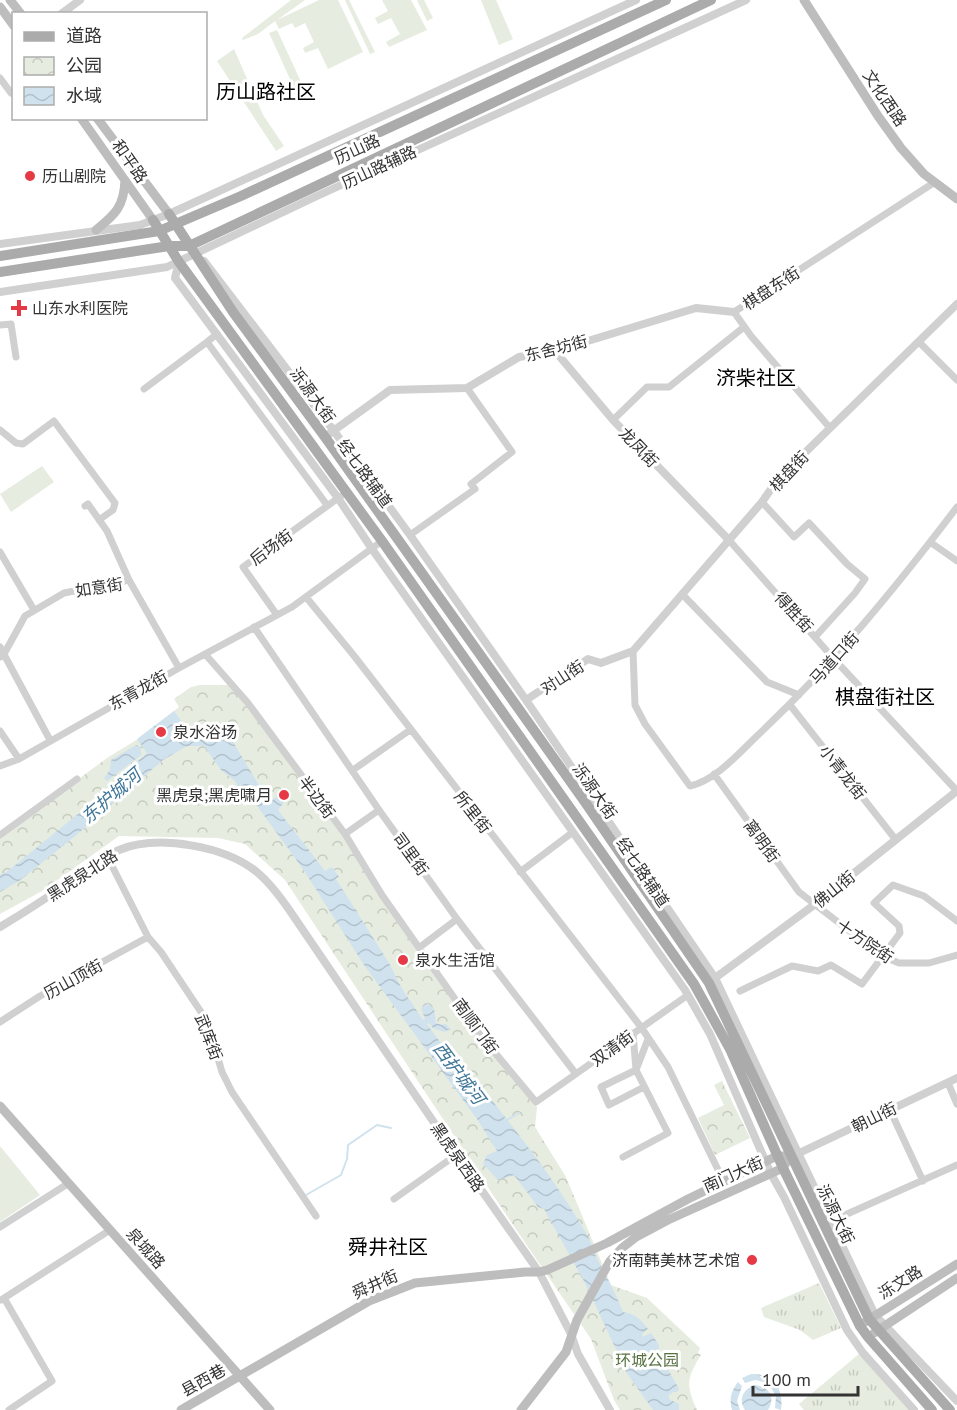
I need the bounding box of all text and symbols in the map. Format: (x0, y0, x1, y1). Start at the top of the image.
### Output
legend (12, 12, 207, 120)
text: 道路 (66, 24, 102, 47)
text: 公园 (66, 54, 102, 77)
street label: 文化西路 (859, 66, 911, 130)
district label: 历山路社区 (216, 79, 316, 105)
text: 水域 (66, 84, 102, 107)
street label: 历山路 (331, 130, 383, 168)
street label: 和平路 (108, 136, 152, 186)
street label: 历山路辅路 (339, 141, 419, 193)
place label: 历山剧院 (42, 166, 106, 186)
marker: 历山剧院 (23, 169, 37, 183)
street label: 棋盘东街 (739, 262, 803, 314)
place label: 山东水利医院 (32, 298, 128, 318)
marker: 山东水利医院 (10, 299, 28, 317)
street label: 东舍坊街 (523, 331, 589, 365)
street label: 泺源大街 (286, 363, 340, 427)
district label: 济柴社区 (716, 365, 796, 391)
street label: 龙凤街 (615, 423, 663, 471)
street label: 经七路辅道 (333, 435, 397, 511)
street label: 棋盘街 (765, 447, 813, 495)
street label: 后场街 (246, 525, 296, 569)
street label: 如意街 (74, 573, 124, 601)
street label: 得胜街 (771, 587, 817, 637)
street label: 马道口街 (805, 628, 863, 688)
street label: 对山街 (536, 656, 588, 698)
street label: 东青龙街 (105, 666, 171, 714)
district label: 棋盘街社区 (835, 684, 935, 710)
place label: 泉水浴场 (173, 722, 237, 742)
marker: 泉水浴场 (154, 725, 168, 739)
street label: 小青龙街 (815, 741, 871, 803)
street label: 泺源大街 (568, 759, 622, 823)
water label: 东护城河 (76, 762, 148, 828)
street label: 半边街 (295, 772, 339, 822)
place label: 黑虎泉;黑虎啸月 (156, 785, 272, 805)
street label: 所里街 (450, 787, 496, 837)
marker: 黑虎泉;黑虎啸月 (277, 788, 291, 802)
street label: 离明街 (740, 816, 784, 866)
street label: 司里街 (389, 829, 433, 879)
street label: 经七路辅道 (612, 833, 674, 911)
street label: 黑虎泉北路 (43, 845, 121, 905)
street label: 佛山街 (809, 866, 859, 912)
street label: 十方院街 (833, 915, 897, 967)
place label: 泉水生活馆 (415, 950, 495, 970)
marker: 泉水生活馆 (396, 953, 410, 967)
street label: 历山顶街 (40, 955, 106, 1003)
street label: 南顺门街 (449, 994, 503, 1058)
street label: 武库街 (191, 1011, 227, 1063)
street label: 双清街 (587, 1026, 637, 1070)
water label: 西护城河 (428, 1037, 492, 1111)
street label: 朝山街 (848, 1097, 900, 1137)
street label: 黑虎泉西路 (427, 1118, 489, 1196)
street label: 南门大街 (700, 1152, 766, 1196)
street label: 泺源大街 (813, 1181, 859, 1247)
street label: 泉城路 (123, 1223, 169, 1273)
district label: 舜井社区 (348, 1234, 428, 1260)
place label: 济南韩美林艺术馆 (612, 1250, 740, 1270)
marker: 济南韩美林艺术馆 (745, 1253, 759, 1267)
street label: 泺文路 (874, 1261, 926, 1303)
street label: 舜井街 (349, 1265, 401, 1303)
park label: 环城公园 (615, 1350, 679, 1370)
scale bar (753, 1359, 858, 1397)
street label: 县西巷 (177, 1360, 229, 1400)
text: 100 m (762, 1368, 811, 1391)

